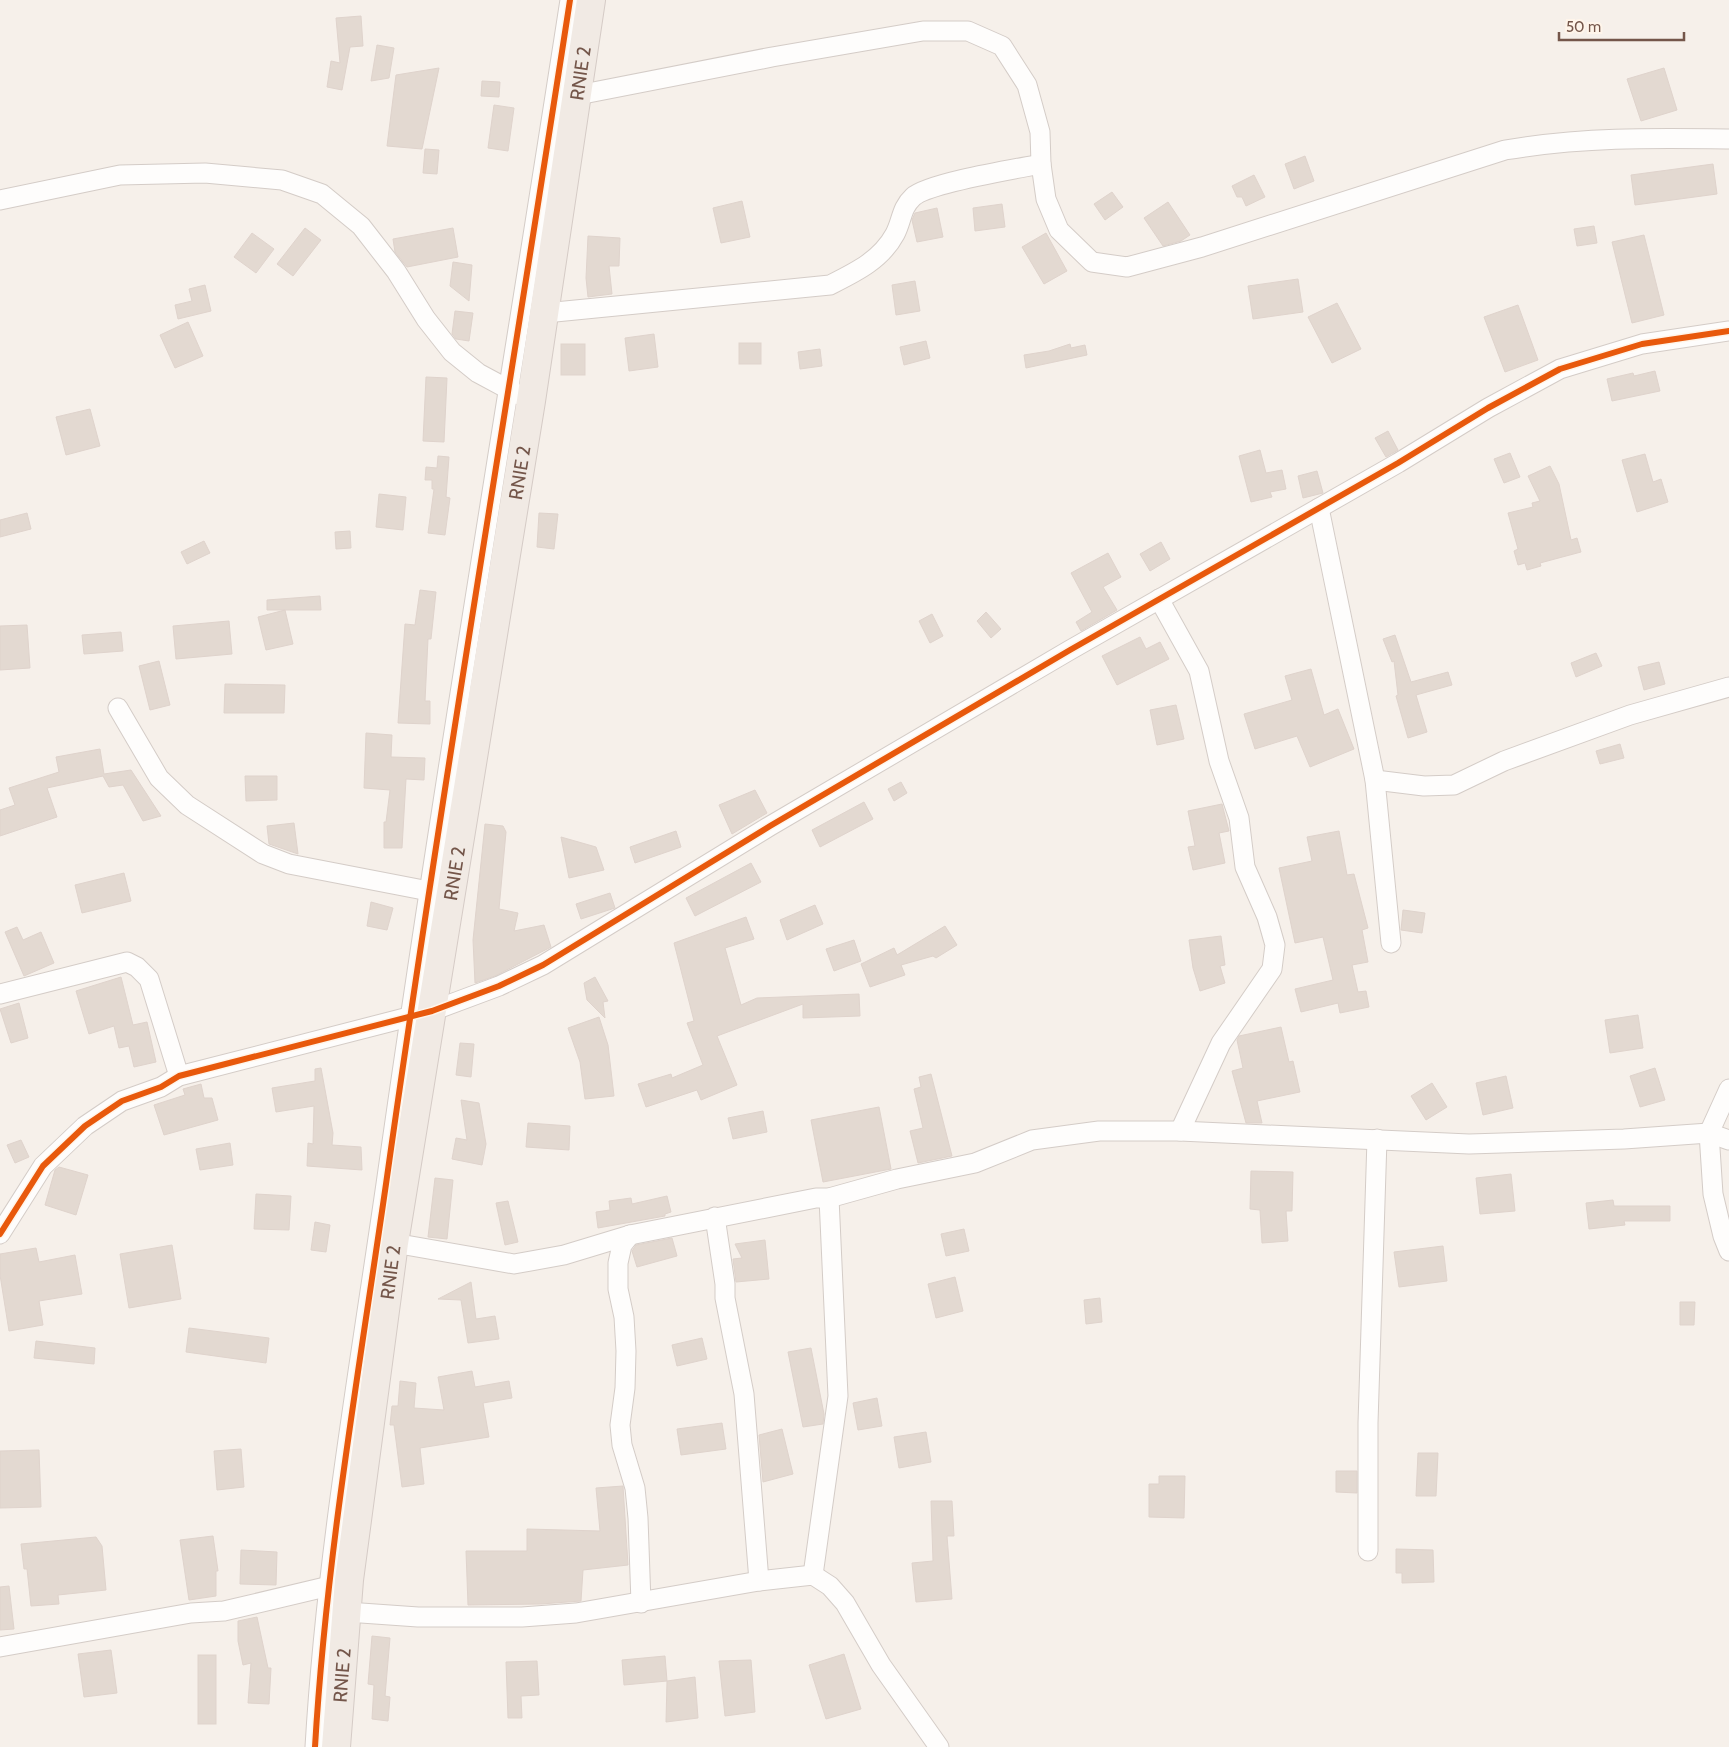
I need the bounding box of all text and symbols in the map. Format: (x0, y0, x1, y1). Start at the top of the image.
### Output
scale bar (1559, 10, 1684, 42)
text: 50 m (1566, 18, 1601, 36)
street label: RNIE 2 (565, 45, 595, 102)
street label: RNIE 2 (504, 444, 535, 501)
street label: RNIE 2 (438, 845, 470, 902)
street label: RNIE 2 (375, 1244, 405, 1301)
street label: RNIE 2 (328, 1647, 355, 1703)

